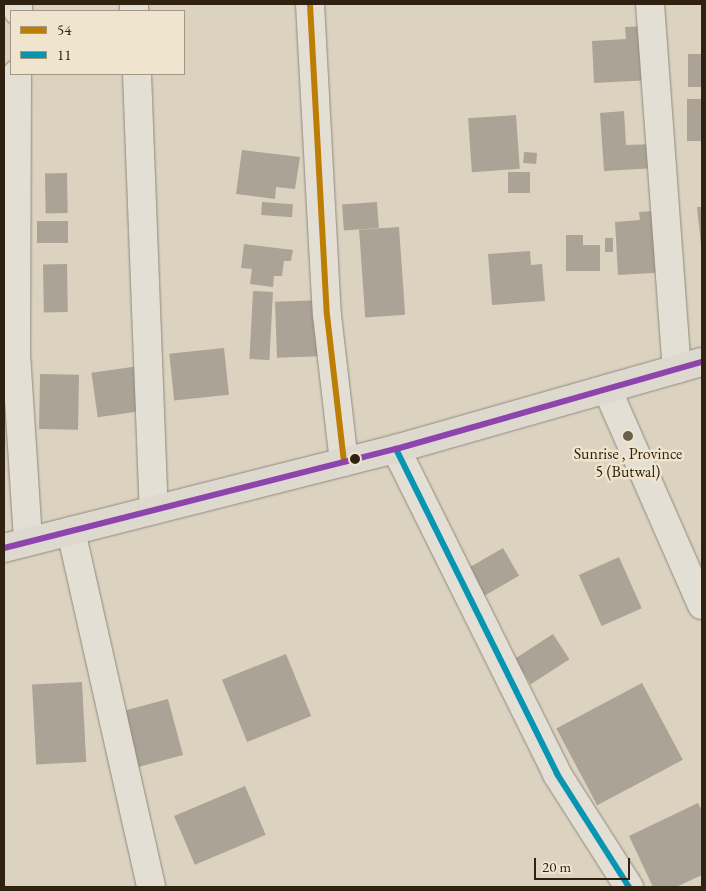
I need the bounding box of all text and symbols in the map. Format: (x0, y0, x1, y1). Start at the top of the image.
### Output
legend (10, 10, 185, 75)
text: 54 (57, 20, 71, 39)
text: 11 (57, 45, 71, 64)
marker: Sunrise , Province 5 (Butwal) (622, 430, 634, 442)
place label: Sunrise , Province 5 (Butwal) (574, 444, 682, 482)
unlabelled marker (350, 454, 360, 464)
scale bar (536, 848, 632, 880)
text: 20 m (542, 857, 571, 876)

